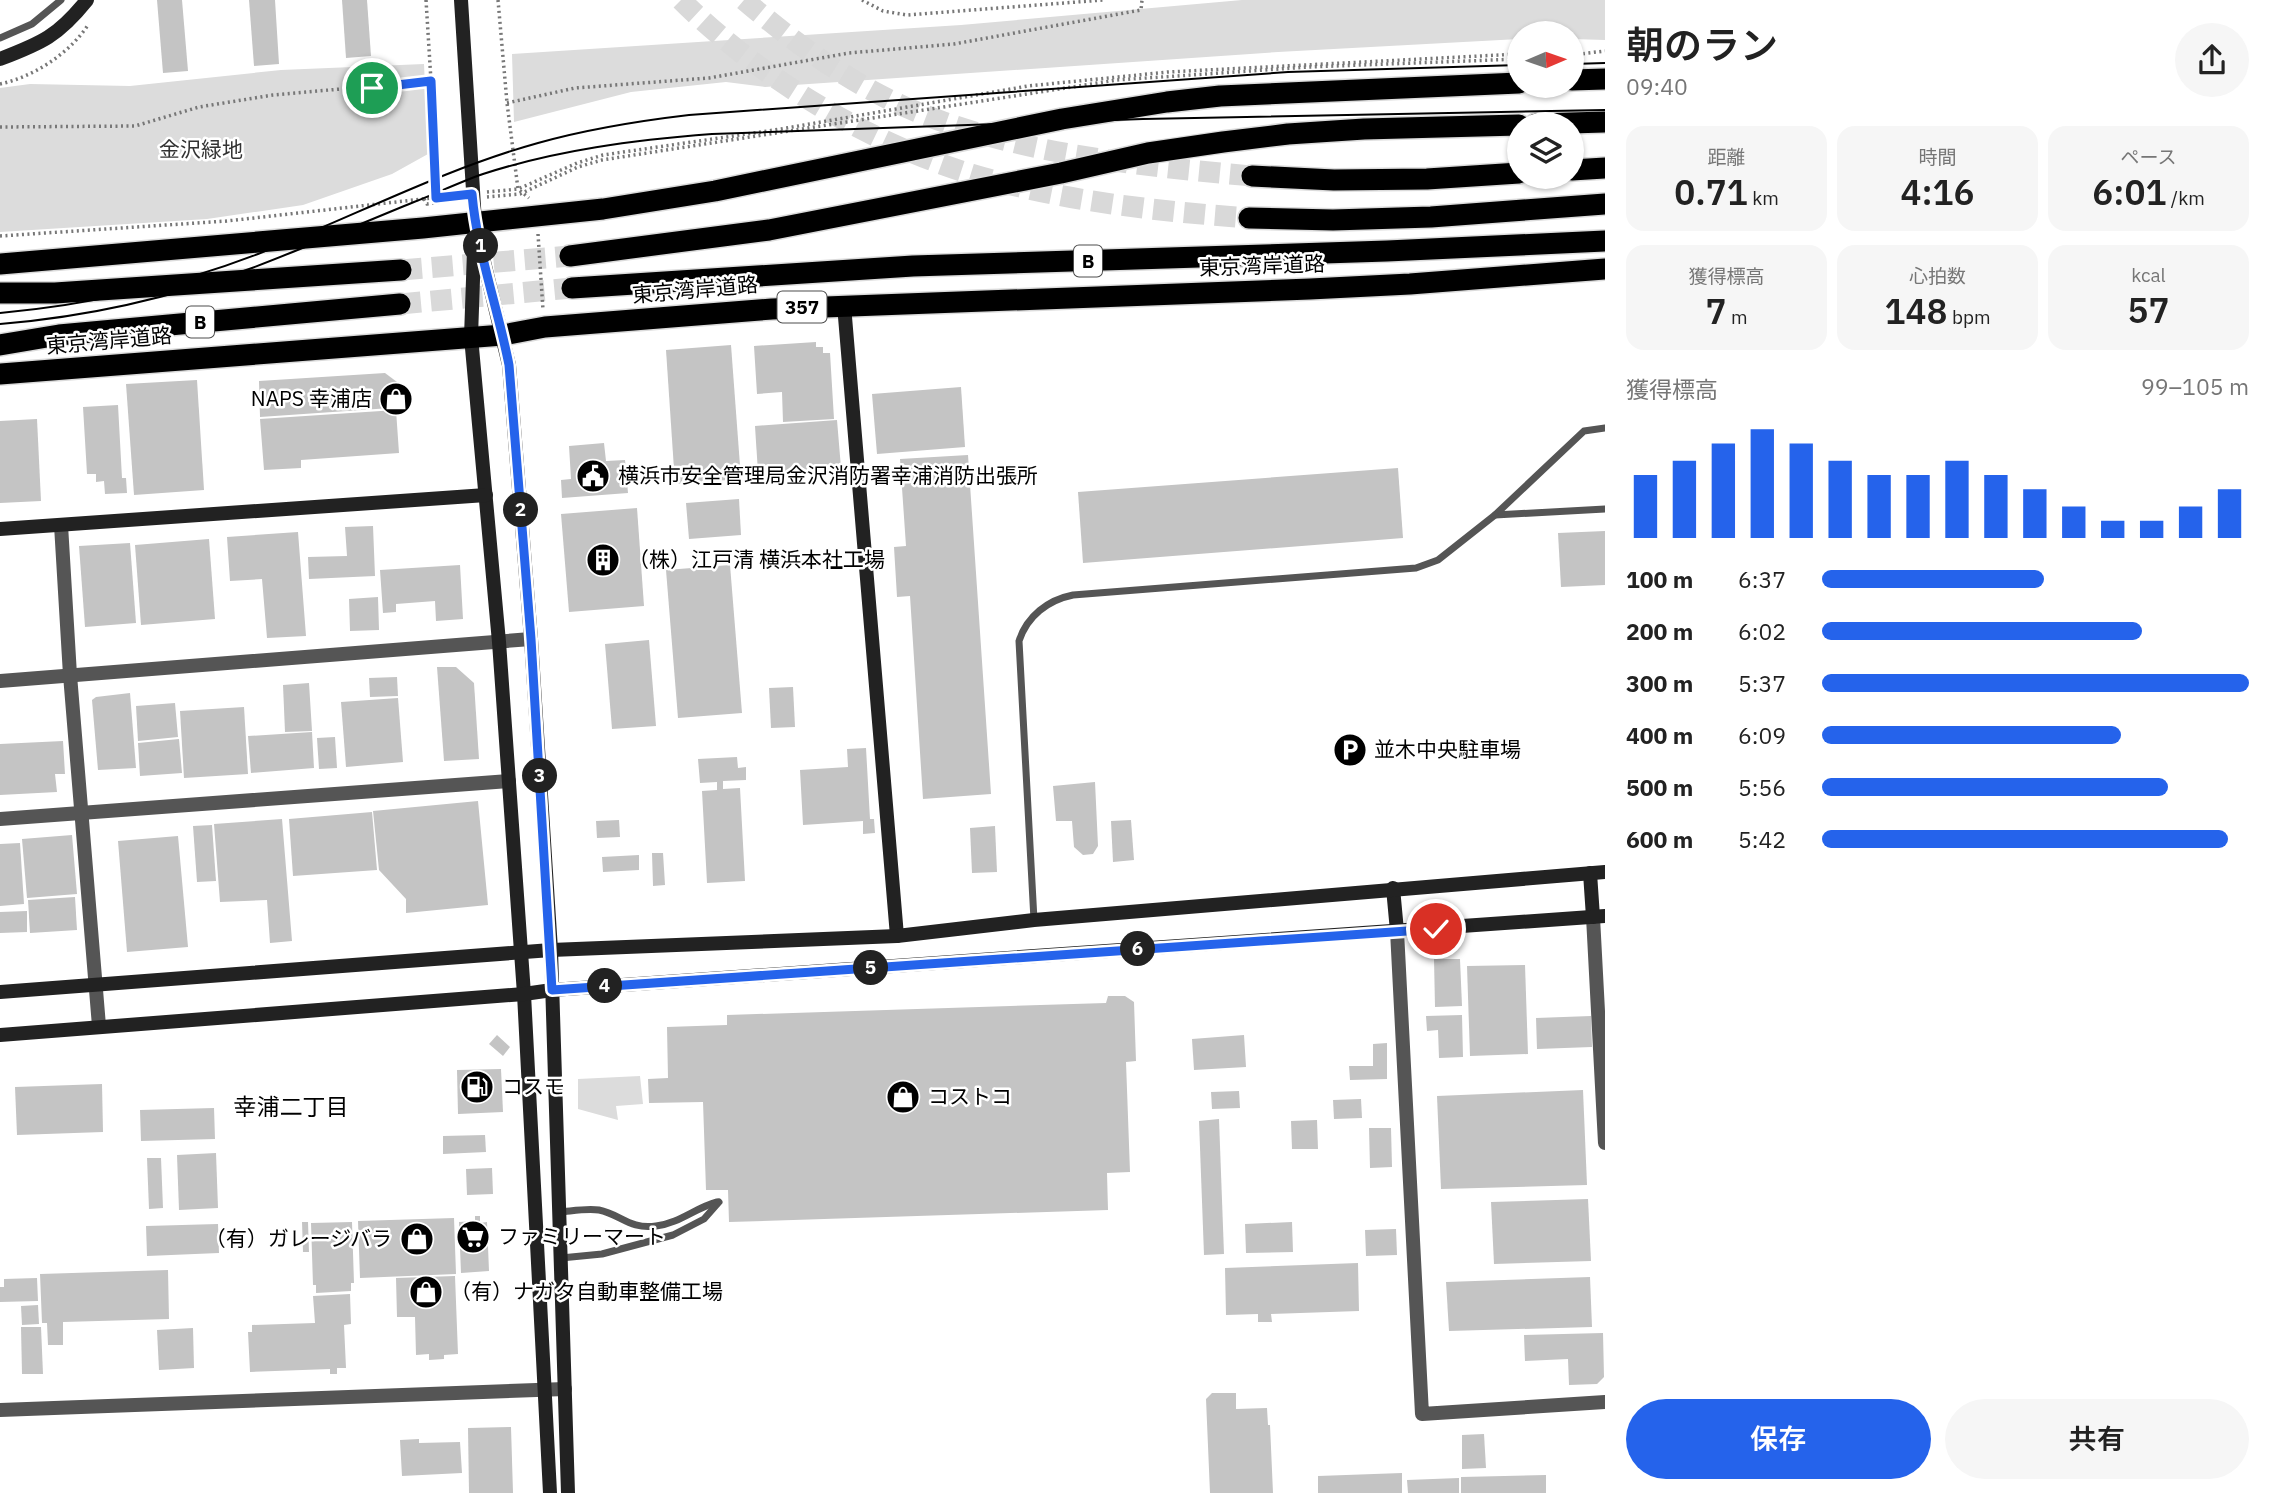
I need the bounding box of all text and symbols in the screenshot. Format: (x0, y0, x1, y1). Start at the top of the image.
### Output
text: 朝のラン (1626, 20, 1778, 69)
north arrow (1507, 21, 1584, 98)
map controls (1507, 21, 1584, 189)
button: share (2175, 23, 2249, 97)
pin (342, 58, 402, 118)
icon: arrive (353, 69, 391, 107)
text: 09:40 (1626, 71, 1688, 101)
button: layers (1507, 112, 1584, 189)
park label: 金沢緑地 (159, 135, 243, 163)
text: 距離 (1707, 145, 1746, 169)
text: 時間 (1918, 145, 1957, 169)
text: ペース (2120, 145, 2177, 169)
text: 0.71 (1674, 169, 1748, 215)
text: 4:16 (1900, 169, 1975, 215)
text: 6:01 (2092, 169, 2166, 215)
text: km (1748, 186, 1779, 210)
text: /km (2166, 186, 2205, 210)
pin: 1 (463, 229, 498, 264)
text: 1 (475, 233, 486, 257)
road number: B (1074, 246, 1102, 276)
street label: 東京湾岸道路 (1199, 249, 1325, 281)
text: kcal (2131, 263, 2166, 287)
text: 獲得標高 (1688, 264, 1765, 288)
text: 心拍数 (1909, 264, 1966, 288)
street label: 東京湾岸道路 (631, 270, 759, 308)
text: 57 (2127, 287, 2170, 333)
text: 7 (1705, 288, 1726, 334)
text: 148 (1884, 288, 1947, 334)
road number: 357 (778, 292, 826, 322)
text: m (1726, 305, 1748, 329)
text: bpm (1947, 305, 1991, 329)
road number: B (186, 306, 214, 338)
street label: 東京湾岸道路 (45, 321, 173, 359)
text: 99–105 m (2141, 371, 2249, 401)
text: 獲得標高 (1626, 374, 1718, 404)
shop icon: NAPS 幸浦店 (377, 380, 415, 418)
place label: NAPS 幸浦店 (251, 384, 372, 412)
public building icon: 横浜市安全管理局金沢消防署幸浦消防出張所 (574, 457, 612, 495)
place label: 横浜市安全管理局金沢消防署幸浦消防出張所 (618, 461, 1038, 489)
pin: 2 (504, 492, 538, 528)
text: 2 (515, 497, 526, 521)
building icon: （株）江戸清 横浜本社工場 (584, 541, 622, 579)
place label: （株）江戸清 横浜本社工場 (628, 545, 885, 573)
text: 100 m (1626, 564, 1693, 594)
text: 6:37 (1738, 564, 1786, 594)
text: 200 m (1626, 616, 1693, 646)
text: 6:02 (1738, 616, 1786, 646)
text: 300 m (1626, 668, 1693, 698)
text: 5:37 (1738, 668, 1786, 698)
text: 400 m (1626, 720, 1693, 750)
text: 6:09 (1738, 720, 1786, 750)
parking icon: 並木中央駐車場 (1331, 731, 1369, 769)
place label: 並木中央駐車場 (1374, 735, 1521, 763)
pin: 3 (522, 758, 558, 794)
text: 3 (534, 763, 545, 787)
text: 500 m (1626, 772, 1693, 802)
text: 5:56 (1738, 772, 1786, 802)
text: 600 m (1626, 824, 1693, 854)
text: 5:42 (1738, 824, 1786, 854)
pin (1406, 899, 1466, 959)
icon: check (1417, 910, 1455, 948)
pin: 6 (1120, 932, 1156, 967)
text: 6 (1132, 936, 1143, 960)
pin: 5 (854, 950, 888, 986)
text: 5 (865, 955, 876, 979)
pin: 4 (588, 968, 622, 1004)
text: 4 (599, 973, 610, 997)
fuel station icon: コスモ (458, 1068, 496, 1106)
place label: コスモ (502, 1072, 565, 1100)
shop icon: コストコ (884, 1078, 922, 1116)
place label: コストコ (928, 1082, 1012, 1110)
district label: 幸浦二丁目 (234, 1091, 349, 1121)
supermarket icon: ファミリーマート (454, 1218, 492, 1256)
shop icon: （有）ガレージバラ (398, 1220, 436, 1258)
place label: ファミリーマート (498, 1222, 666, 1250)
place label: （有）ガレージバラ (205, 1224, 392, 1252)
shop icon: （有）ナガタ自動車整備工場 (407, 1273, 445, 1311)
place label: （有）ナガタ自動車整備工場 (450, 1277, 723, 1305)
button: 保存 (1626, 1399, 1931, 1479)
button: 共有 (1945, 1399, 2249, 1479)

